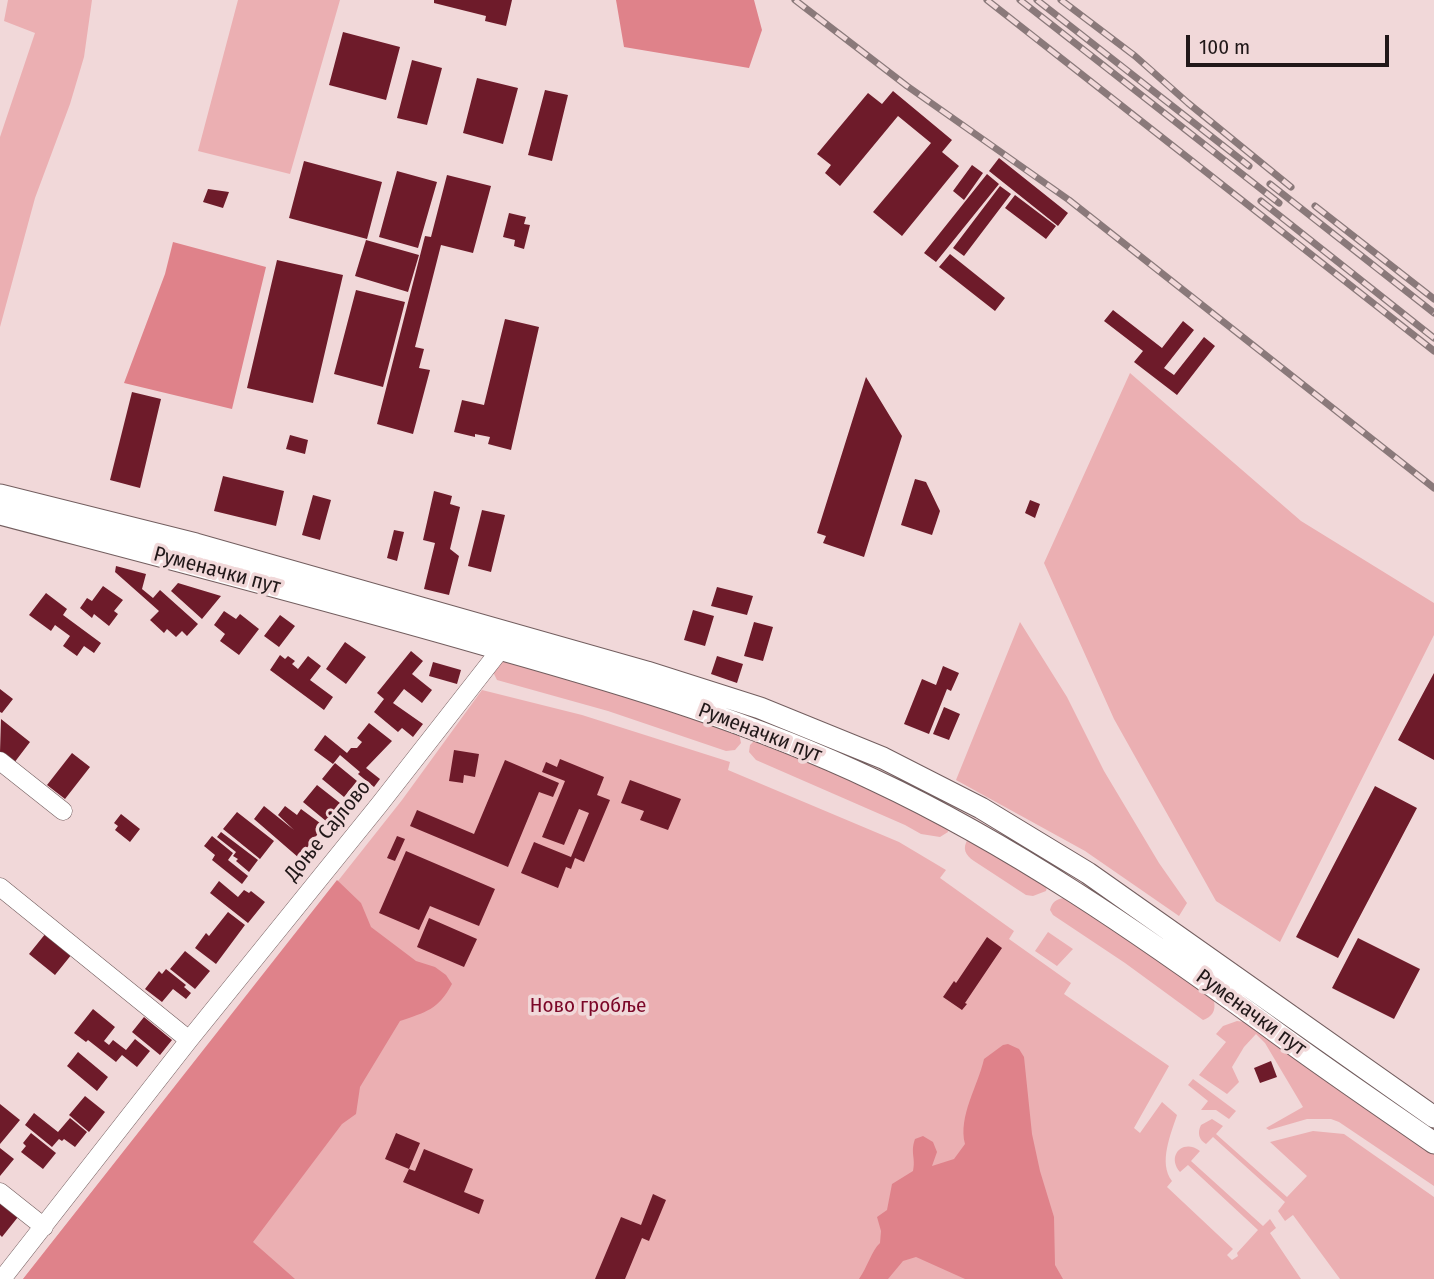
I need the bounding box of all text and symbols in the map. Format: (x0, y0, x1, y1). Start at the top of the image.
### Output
scale bar (1189, 21, 1392, 65)
text: 100 m (1199, 34, 1250, 60)
street label: Руменачки пут (151, 542, 283, 600)
street label: Руменачки пут (695, 698, 825, 768)
street label: Доње Сајлово (280, 775, 376, 887)
street label: Руменачки пут (1191, 965, 1311, 1061)
park label: Ново гробље (530, 993, 646, 1019)

